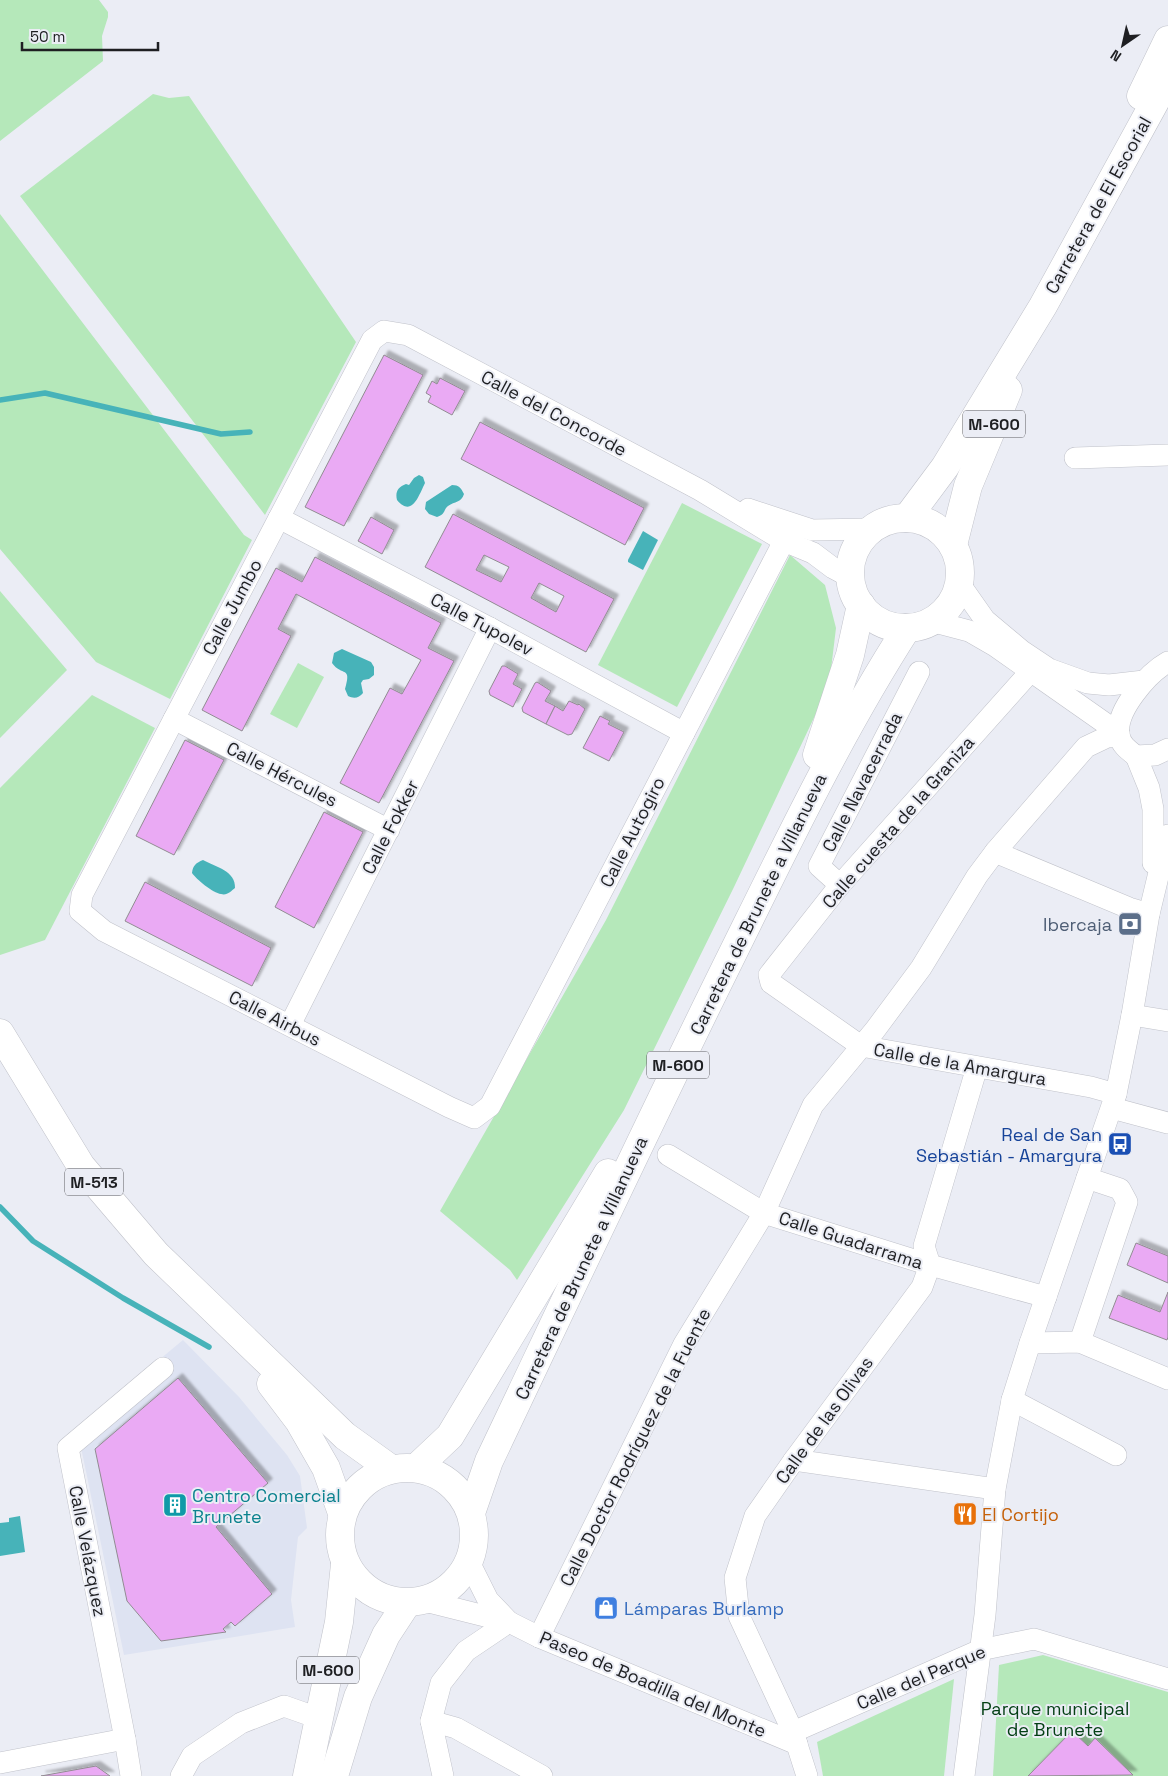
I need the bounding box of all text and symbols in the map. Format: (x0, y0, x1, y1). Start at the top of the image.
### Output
scale bar (22, 20, 159, 52)
north arrow (1098, 20, 1148, 70)
text: 50 m (30, 27, 65, 46)
text: N (1107, 46, 1125, 66)
street label: Carretera de El Escorial (1040, 112, 1156, 298)
street label: Calle del Concorde (477, 365, 631, 461)
road number: M-600 (963, 410, 1025, 438)
street label: Calle Jumbo (197, 555, 267, 659)
street label: Calle Tupolev (427, 587, 537, 661)
street label: Calle Navacerrada (817, 708, 907, 856)
street label: Calle cuesta de la Graniza (817, 731, 979, 913)
street label: Calle Hércules (223, 736, 341, 812)
street label: Carretera de Brunete a Villanueva (685, 769, 831, 1039)
street label: Calle Autogiro (594, 773, 670, 891)
street label: Calle Fokker (356, 776, 424, 878)
bank icon: Ibercaja (1117, 911, 1143, 937)
place label: Ibercaja (1043, 913, 1112, 936)
street label: Calle Airbus (225, 985, 325, 1051)
street label: Calle de la Amargura (872, 1037, 1048, 1091)
road number: M-600 (647, 1052, 709, 1078)
place label: Real de San Sebastián - Amargura (916, 1123, 1102, 1167)
bus stop icon: Real de San Sebastián - Amargura (1107, 1131, 1133, 1157)
street label: Carretera de Brunete a Villanueva (510, 1133, 652, 1403)
road number: M-513 (65, 1168, 123, 1196)
street label: Calle Guadarrama (776, 1206, 926, 1274)
street label: Calle Doctor Rodríguez de la Fuente (555, 1304, 715, 1590)
street label: Calle de las Olivas (770, 1352, 878, 1488)
street label: Calle Velázquez (64, 1484, 112, 1618)
place label: Centro Comercial Brunete (192, 1484, 341, 1528)
building icon: Centro Comercial Brunete (162, 1492, 188, 1518)
restaurant icon: El Cortijo (952, 1501, 978, 1527)
place label: El Cortijo (982, 1503, 1059, 1526)
shop icon: Lámparas Burlamp (593, 1595, 619, 1621)
place label: Lámparas Burlamp (624, 1597, 784, 1620)
street label: Paseo de Boadilla del Monte (536, 1626, 770, 1742)
street label: Calle del Parque (853, 1639, 989, 1715)
road number: M-600 (297, 1656, 359, 1684)
park label: Parque municipal de Brunete (981, 1697, 1129, 1741)

